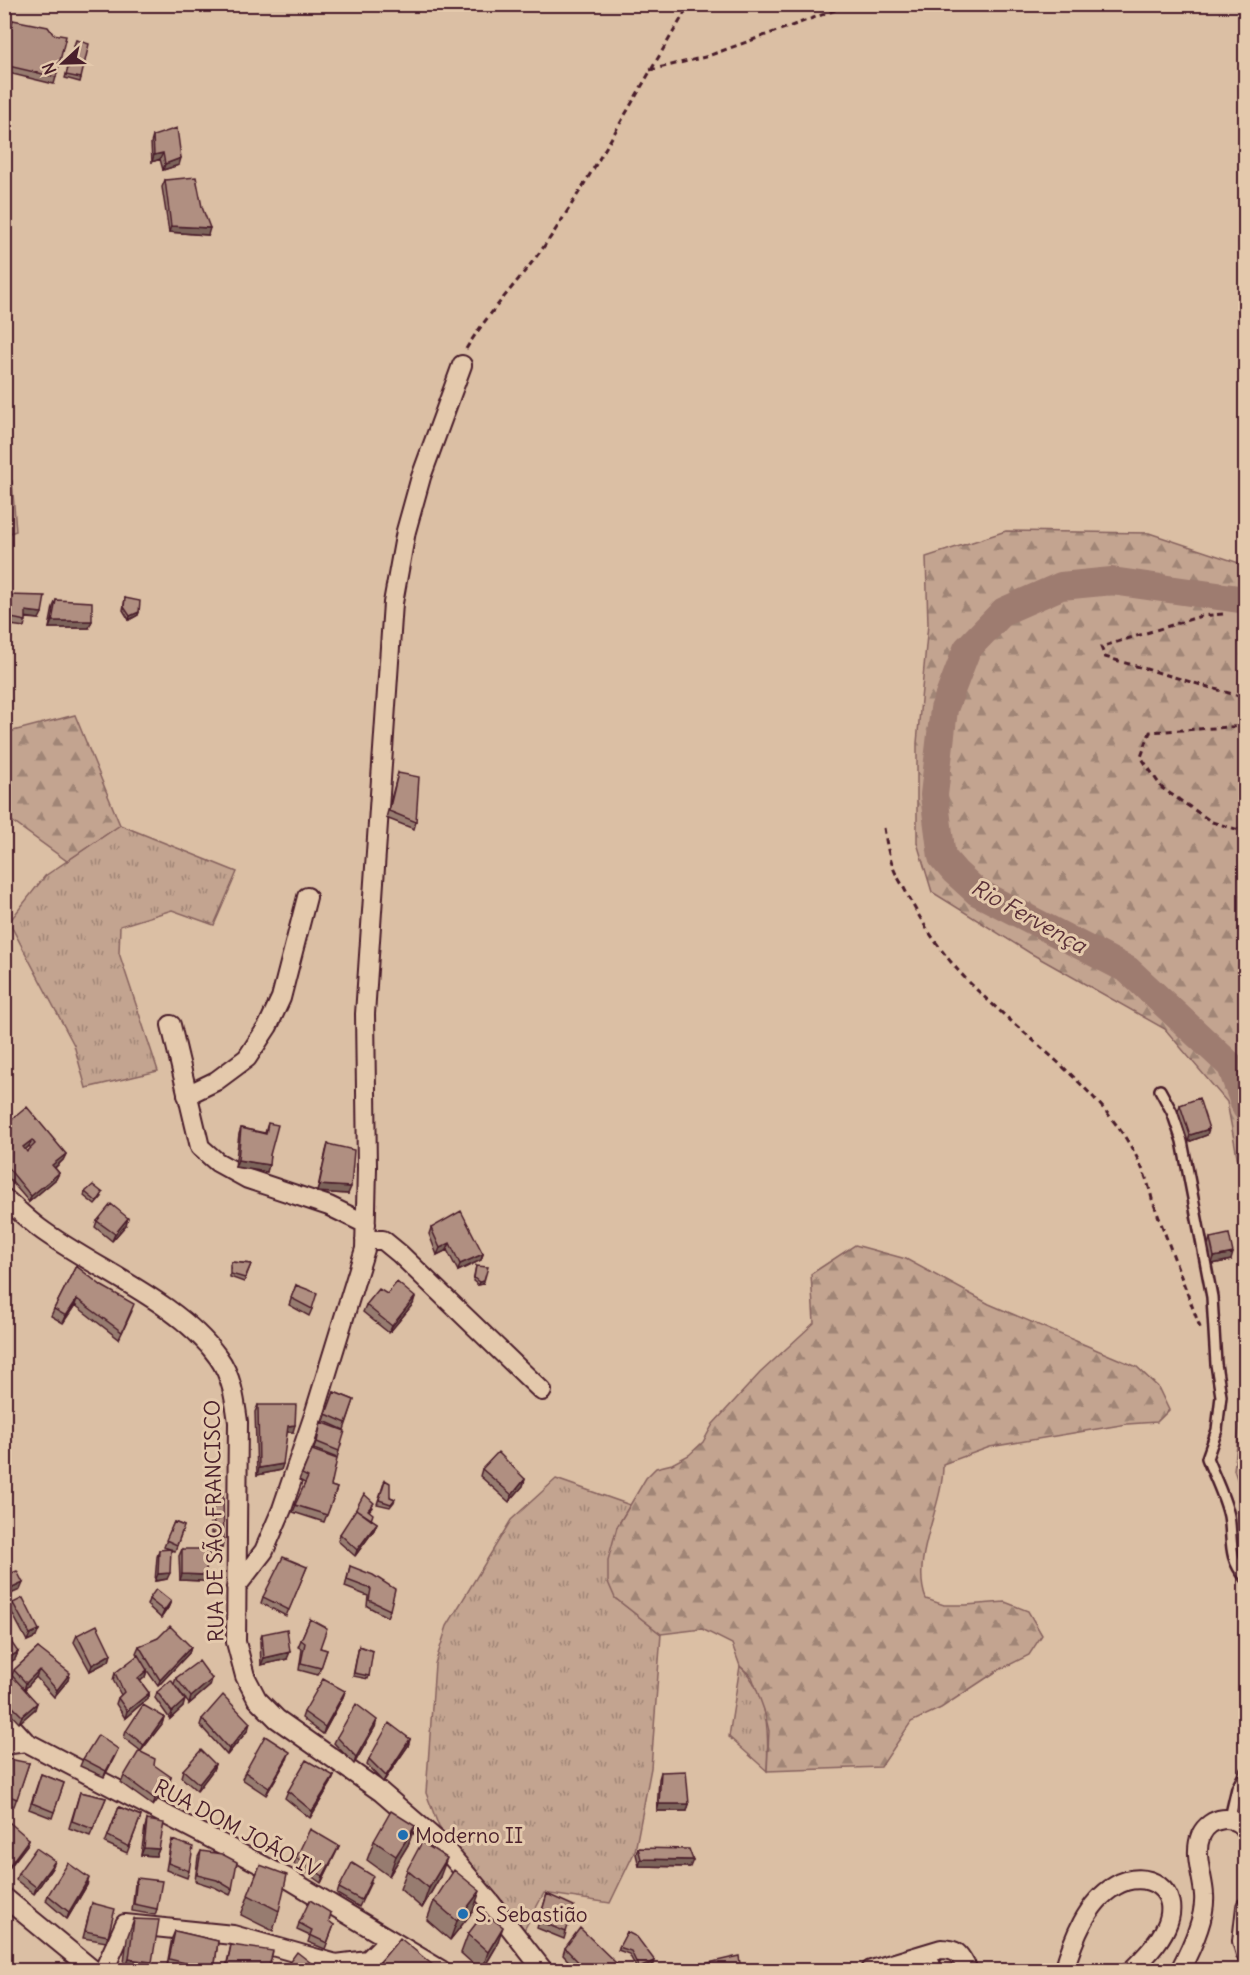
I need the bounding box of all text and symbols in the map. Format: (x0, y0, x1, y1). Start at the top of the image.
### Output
north arrow (33, 33, 93, 93)
text: N (38, 60, 60, 77)
water label: Rio Fervença (966, 873, 1093, 960)
street label: RUA DE SÃO FRANCISCO (198, 1400, 230, 1642)
street label: RUA DOM JOÃO IV (150, 1773, 324, 1883)
place label: Moderno II (415, 1822, 523, 1849)
marker: Moderno II (396, 1828, 410, 1842)
place label: S. Sebastião (475, 1901, 588, 1928)
marker: S. Sebastião (456, 1907, 470, 1921)

